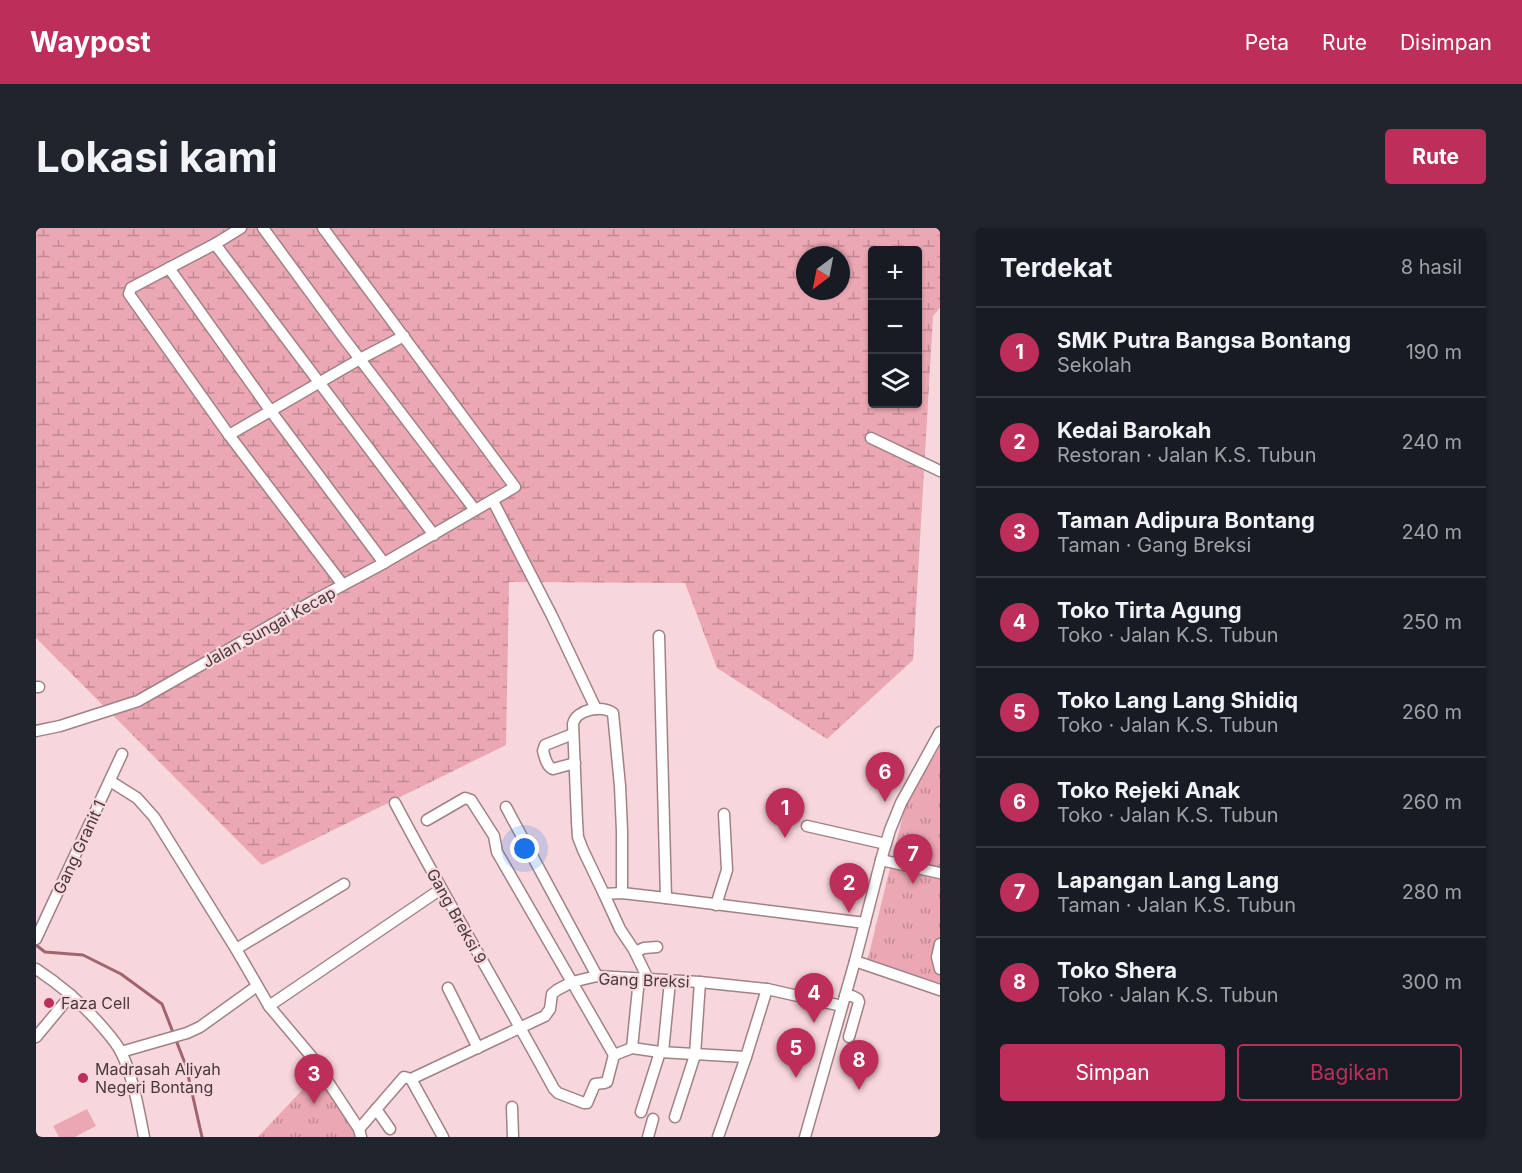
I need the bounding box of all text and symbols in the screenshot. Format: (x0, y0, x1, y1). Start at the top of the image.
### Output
text: Waypost (30, 25, 151, 59)
text: Peta (1245, 30, 1289, 55)
text: Rute (1322, 30, 1367, 55)
text: Disimpan (1400, 30, 1492, 55)
button: Rute (1385, 129, 1486, 184)
text: Lokasi kami (36, 131, 278, 182)
north arrow (796, 246, 850, 300)
map controls (868, 246, 922, 408)
button: + (868, 246, 922, 300)
text: Terdekat (1000, 252, 1112, 283)
text: 8 hasil (1401, 255, 1462, 279)
button: − (868, 300, 922, 354)
text: SMK Putra Bangsa Bontang (1057, 327, 1351, 353)
text: 1 (1015, 340, 1024, 364)
text: 190 m (1406, 340, 1462, 364)
text: Sekolah (1057, 353, 1132, 377)
button: layers (868, 354, 922, 408)
text: Kedai Barokah (1057, 417, 1211, 443)
text: 2 (1013, 430, 1026, 454)
text: 240 m (1401, 430, 1462, 454)
text: Restoran · Jalan K.S. Tubun (1057, 443, 1316, 467)
text: Taman Adipura Bontang (1057, 507, 1315, 533)
text: 3 (1013, 520, 1026, 544)
text: 240 m (1401, 520, 1462, 544)
text: Taman · Gang Breksi (1057, 533, 1251, 557)
street label: Jalan Sungai Kecap (199, 582, 339, 672)
text: Toko Tirta Agung (1057, 597, 1242, 623)
text: 4 (1013, 610, 1026, 634)
text: 250 m (1402, 610, 1462, 634)
text: Toko · Jalan K.S. Tubun (1057, 623, 1279, 647)
text: Toko Lang Lang Shidiq (1057, 687, 1298, 713)
text: 5 (1013, 700, 1026, 724)
text: 260 m (1402, 700, 1462, 724)
text: Toko · Jalan K.S. Tubun (1057, 713, 1279, 737)
pin: 6 (866, 752, 904, 802)
text: Toko Rejeki Anak (1057, 777, 1240, 803)
pin: 1 (766, 788, 804, 838)
text: 6 (1013, 790, 1026, 814)
text: 260 m (1402, 790, 1462, 814)
street label: Gang Granit 1 (49, 797, 109, 897)
text: Toko · Jalan K.S. Tubun (1057, 803, 1279, 827)
your location (510, 834, 539, 863)
pin: 7 (894, 834, 932, 884)
pin: 2 (830, 864, 868, 913)
street label: Gang Breksi 9 (423, 865, 491, 967)
text: Lapangan Lang Lang (1057, 867, 1279, 893)
text: 7 (1014, 880, 1025, 904)
text: 280 m (1402, 880, 1462, 904)
text: Taman · Jalan K.S. Tubun (1057, 893, 1296, 917)
text: Toko Shera (1057, 957, 1177, 983)
street label: Gang Breksi (598, 968, 690, 992)
text: 8 (1013, 970, 1026, 994)
text: 300 m (1401, 970, 1462, 994)
pin: 4 (794, 974, 834, 1023)
text: Toko · Jalan K.S. Tubun (1057, 983, 1279, 1007)
place label: Faza Cell (61, 993, 130, 1013)
marker: Faza Cell (42, 996, 56, 1010)
pin: 5 (776, 1028, 816, 1078)
pin: 8 (840, 1040, 878, 1090)
button: Simpan (1000, 1044, 1225, 1101)
button: Bagikan (1237, 1044, 1462, 1101)
pin: 3 (294, 1054, 334, 1104)
place label: Madrasah Aliyah Negeri Bontang (95, 1059, 221, 1097)
marker: Madrasah Aliyah Negeri Bontang (76, 1071, 90, 1085)

